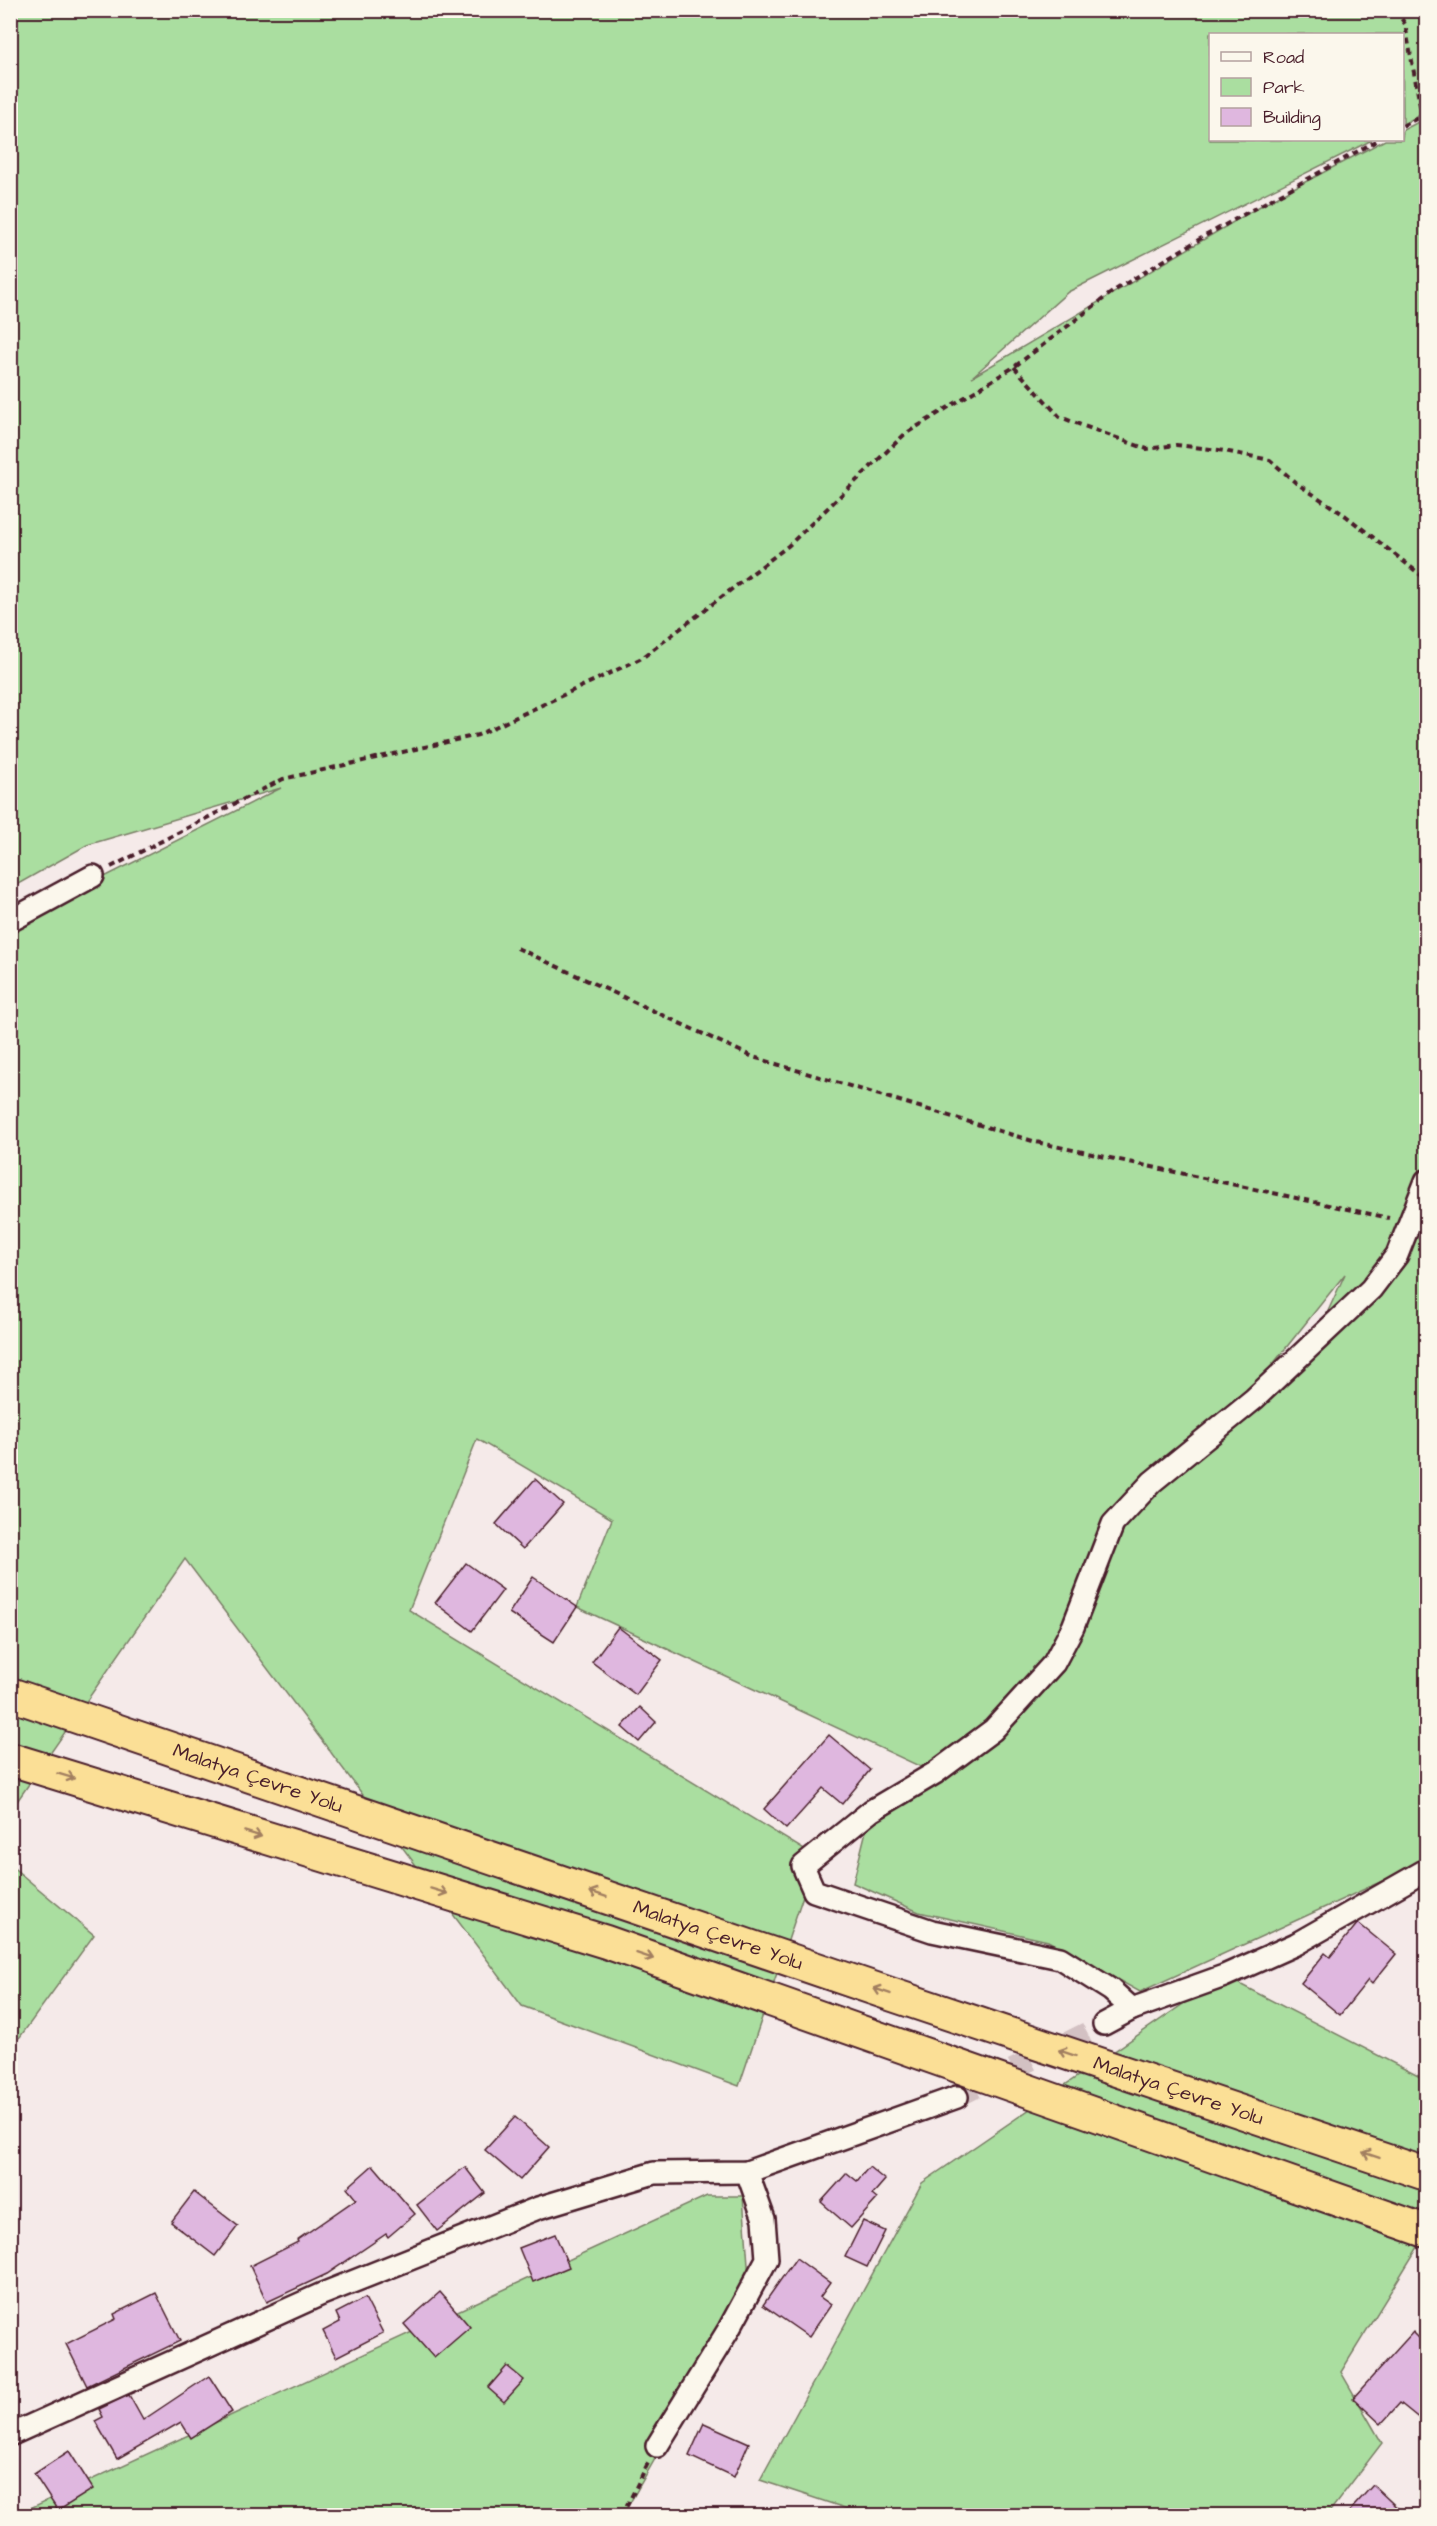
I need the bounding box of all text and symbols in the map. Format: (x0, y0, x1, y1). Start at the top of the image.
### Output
legend (1209, 33, 1404, 141)
text: Road (1263, 45, 1304, 70)
text: Park (1263, 75, 1305, 100)
text: Building (1263, 105, 1321, 131)
street label: Malatya Çevre Yolu (169, 1737, 347, 1820)
one-way arrow (56, 1772, 75, 1783)
one-way arrow (243, 1829, 262, 1840)
one-way arrow (429, 1886, 448, 1897)
one-way arrow (589, 1888, 608, 1899)
street label: Malatya Çevre Yolu (629, 1893, 807, 1977)
one-way arrow (635, 1951, 654, 1962)
one-way arrow (873, 1985, 892, 1996)
one-way arrow (1058, 2047, 1077, 2058)
street label: Malatya Çevre Yolu (1090, 2049, 1267, 2132)
one-way arrow (1362, 2149, 1381, 2160)

